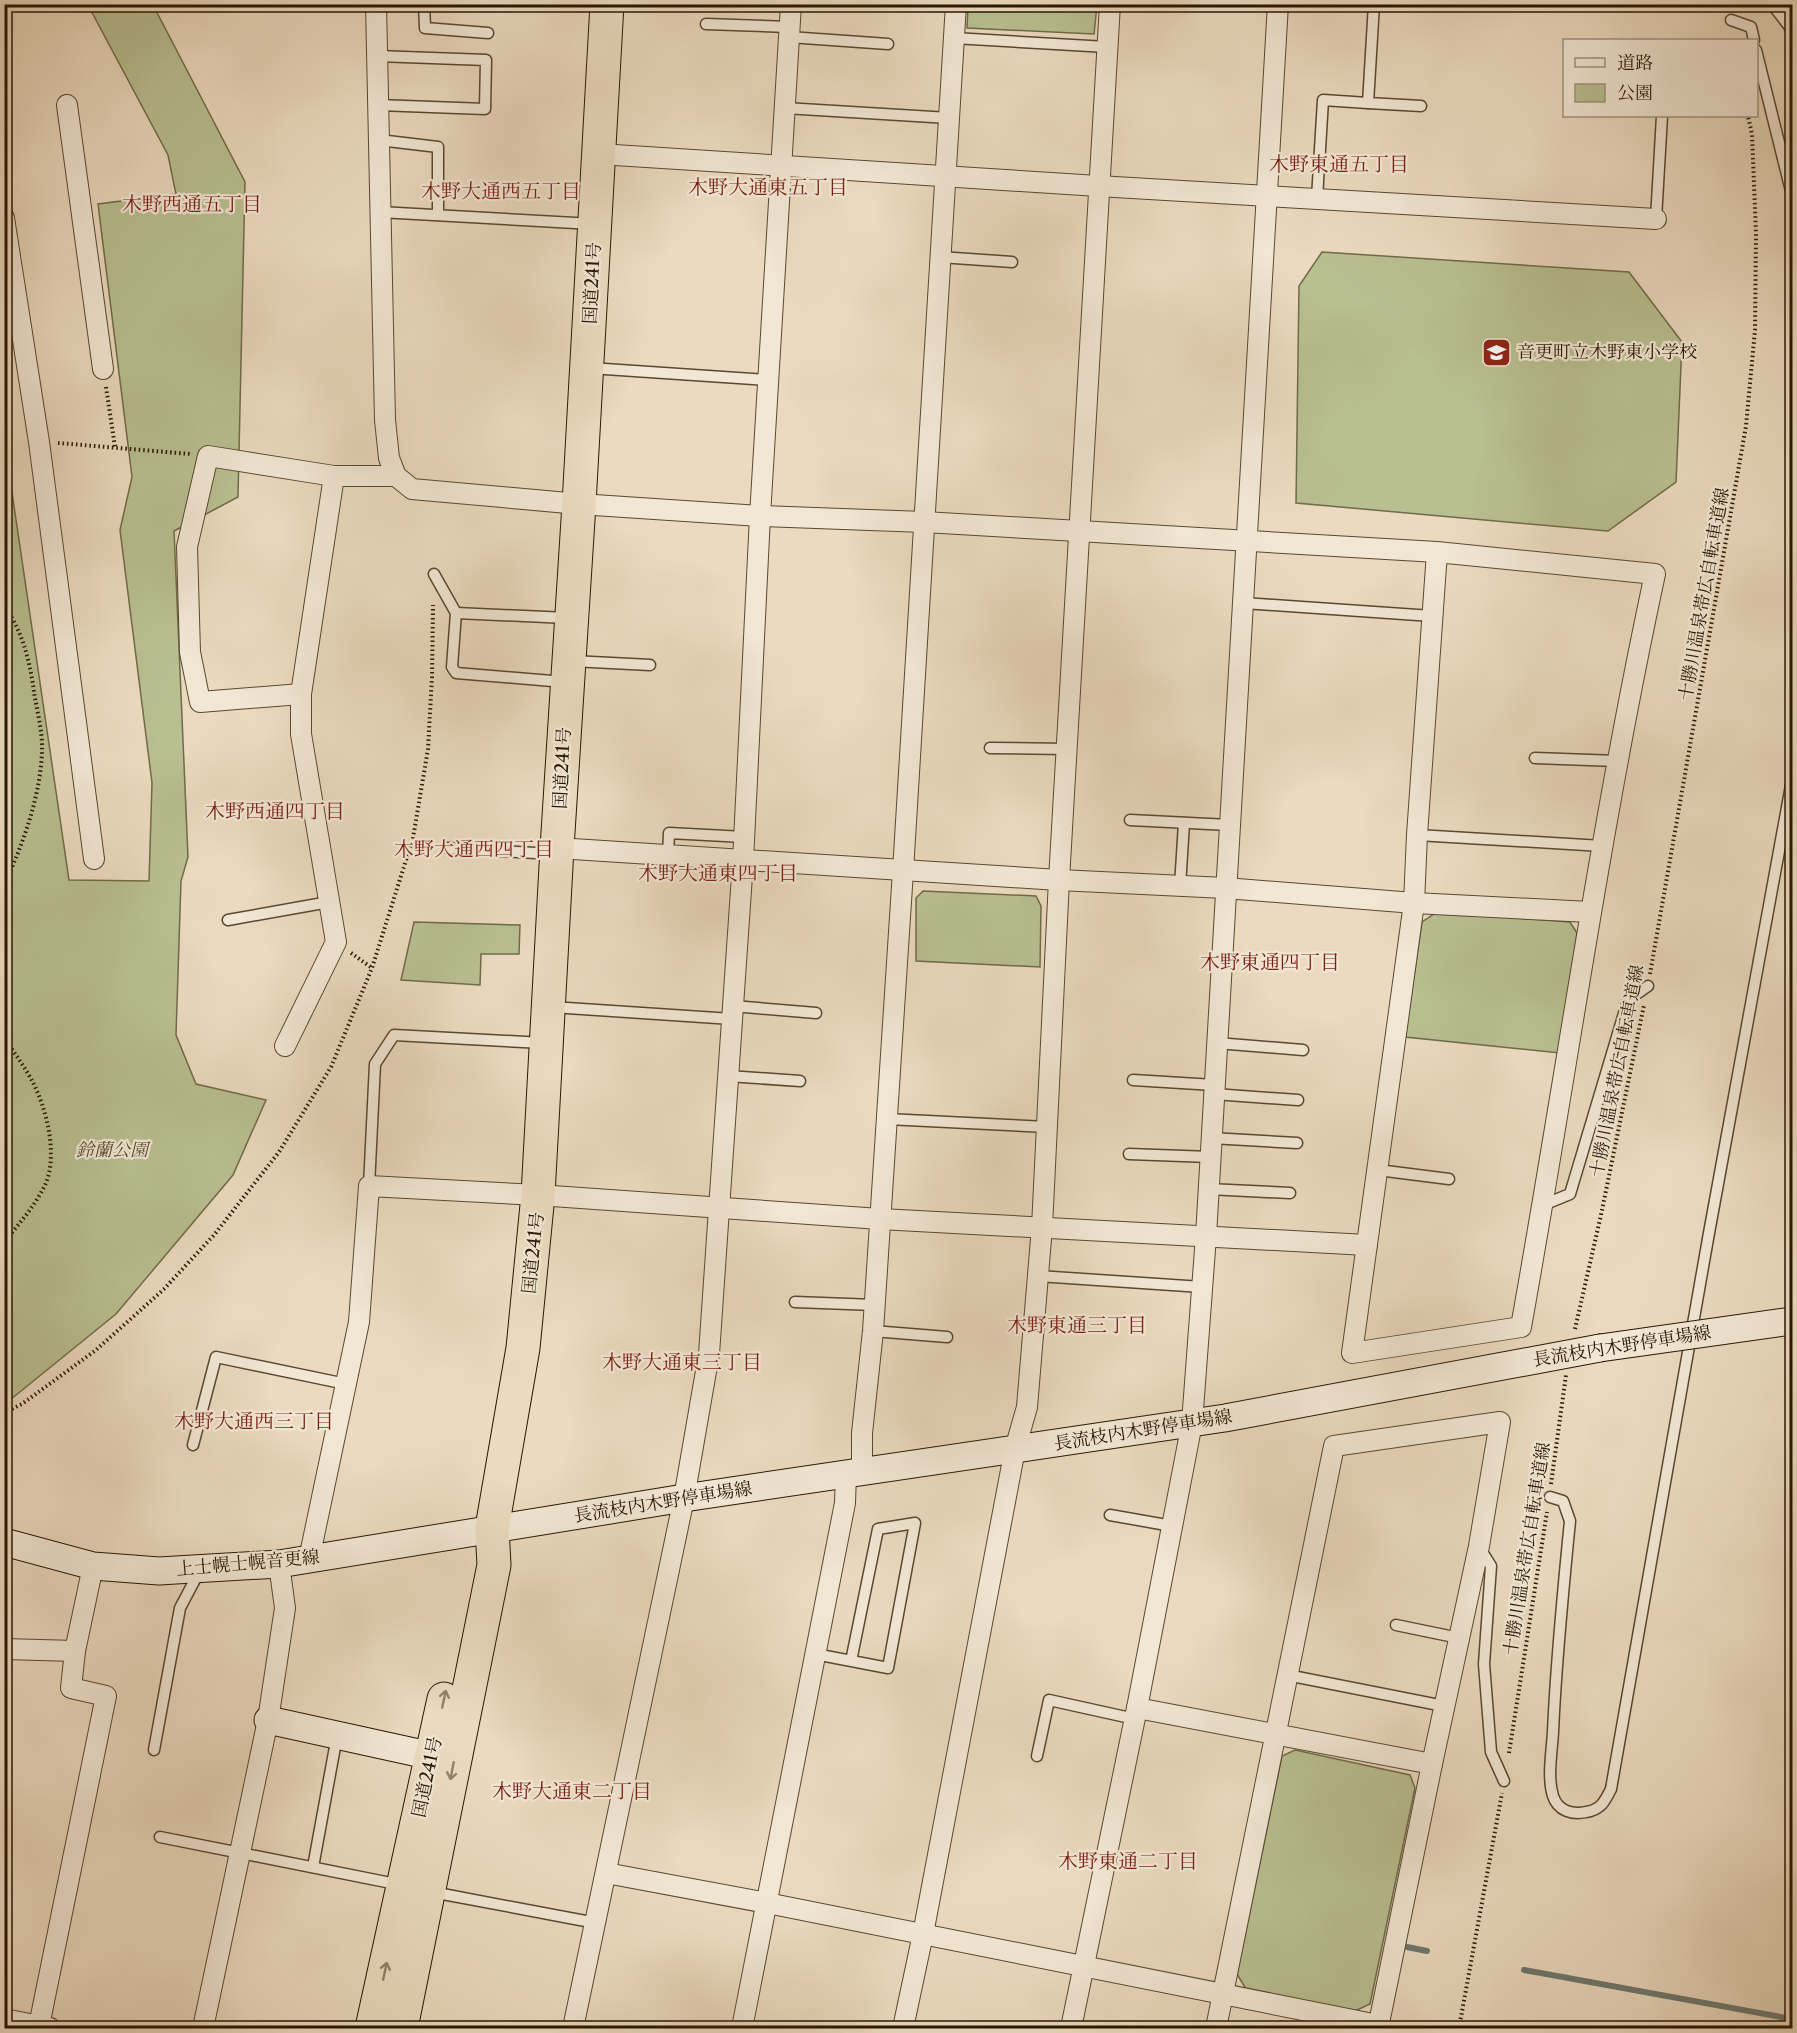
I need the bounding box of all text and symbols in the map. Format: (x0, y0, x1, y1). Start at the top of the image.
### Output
legend (1563, 39, 1758, 117)
text: 道路 (1617, 52, 1653, 74)
text: 公園 (1617, 82, 1653, 104)
district label: 木野東通五丁目 (1269, 152, 1409, 176)
district label: 木野大通東五丁目 (688, 175, 848, 199)
district label: 木野大通西五丁目 (421, 179, 581, 203)
district label: 木野西通五丁目 (122, 192, 262, 216)
street label: 国道241号 (579, 241, 605, 325)
school or university icon: 音更町立木野東小学校 (1480, 336, 1512, 368)
place label: 音更町立木野東小学校 (1517, 341, 1697, 363)
street label: 十勝川温泉帯広自転車道線 (1674, 486, 1734, 702)
street label: 国道241号 (549, 726, 575, 810)
district label: 木野西通四丁目 (205, 799, 345, 823)
district label: 木野大通西四丁目 (394, 837, 554, 861)
district label: 木野大通東四丁目 (638, 861, 798, 885)
district label: 木野東通四丁目 (1200, 950, 1340, 974)
street label: 十勝川温泉帯広自転車道線 (1586, 963, 1648, 1179)
park label: 鈴蘭公園 (76, 1139, 151, 1161)
street label: 国道241号 (518, 1211, 548, 1295)
district label: 木野東通三丁目 (1007, 1313, 1147, 1337)
street label: 長流枝内木野停車場線 (1531, 1321, 1713, 1371)
district label: 木野大通東三丁目 (602, 1350, 762, 1374)
street label: 長流枝内木野停車場線 (1052, 1405, 1234, 1455)
district label: 木野大通西三丁目 (174, 1409, 334, 1433)
street label: 十勝川温泉帯広自転車道線 (1499, 1441, 1555, 1657)
street label: 長流枝内木野停車場線 (572, 1477, 754, 1527)
street label: 上士幌士幌音更線 (175, 1546, 321, 1580)
one-way arrow (439, 1690, 451, 1709)
street label: 国道241号 (408, 1734, 446, 1820)
one-way arrow (446, 1762, 458, 1781)
district label: 木野大通東二丁目 (492, 1779, 652, 1803)
district label: 木野東通二丁目 (1058, 1849, 1198, 1873)
one-way arrow (379, 1962, 391, 1981)

